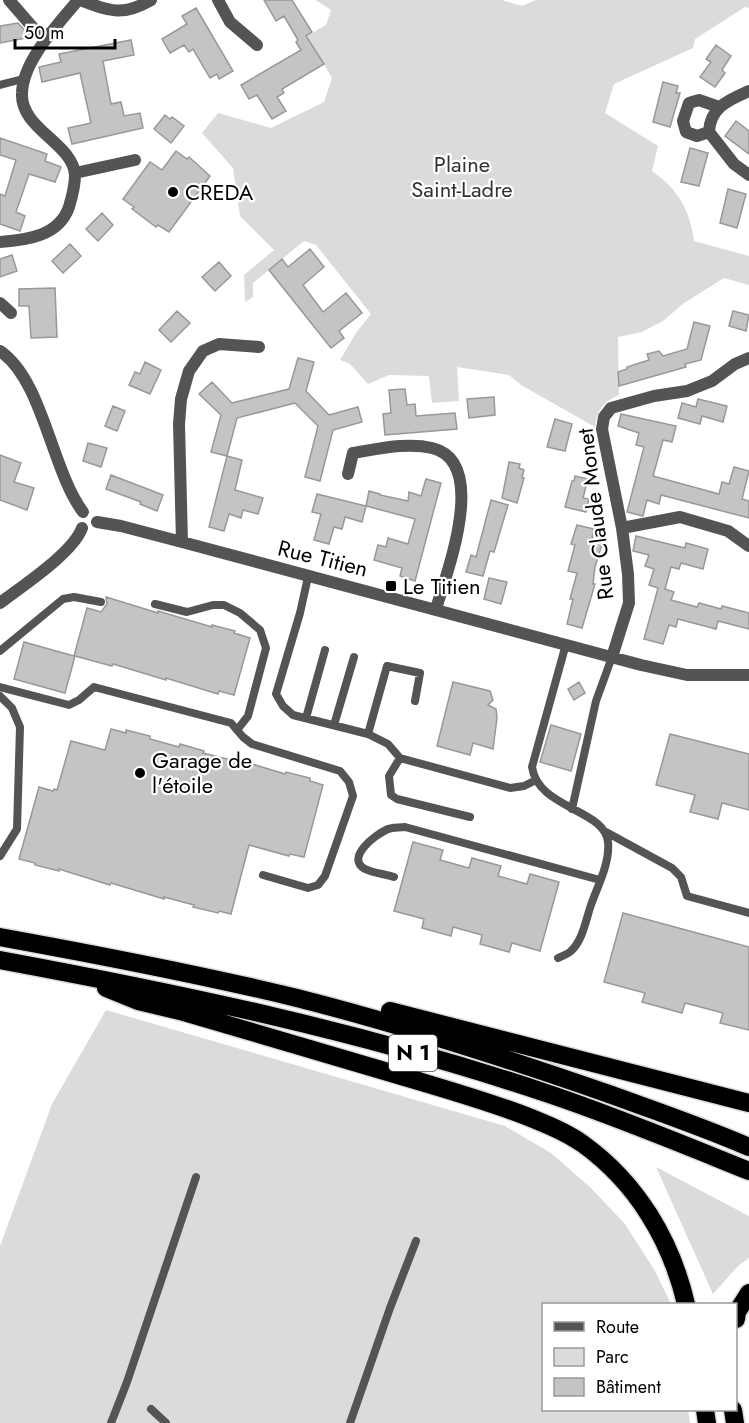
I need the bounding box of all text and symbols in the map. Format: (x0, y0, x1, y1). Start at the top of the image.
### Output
scale bar (15, 12, 116, 50)
text: 50 m (24, 20, 64, 46)
park label: Plaine Saint-Ladre (411, 148, 513, 205)
place label: CREDA (185, 176, 254, 208)
marker: CREDA (166, 185, 180, 199)
street label: Rue Claude Monet (569, 426, 621, 602)
street label: Rue Titien (275, 531, 371, 585)
place label: Le Titien (403, 570, 481, 602)
marker: Le Titien (384, 579, 398, 593)
place label: Garage de l'étoile (152, 744, 252, 801)
marker: Garage de l'étoile (133, 766, 147, 780)
road number: N 1 (389, 1035, 437, 1071)
legend (542, 1303, 737, 1411)
text: Route (596, 1314, 639, 1340)
text: Parc (596, 1344, 629, 1370)
text: Bâtiment (596, 1374, 662, 1400)

